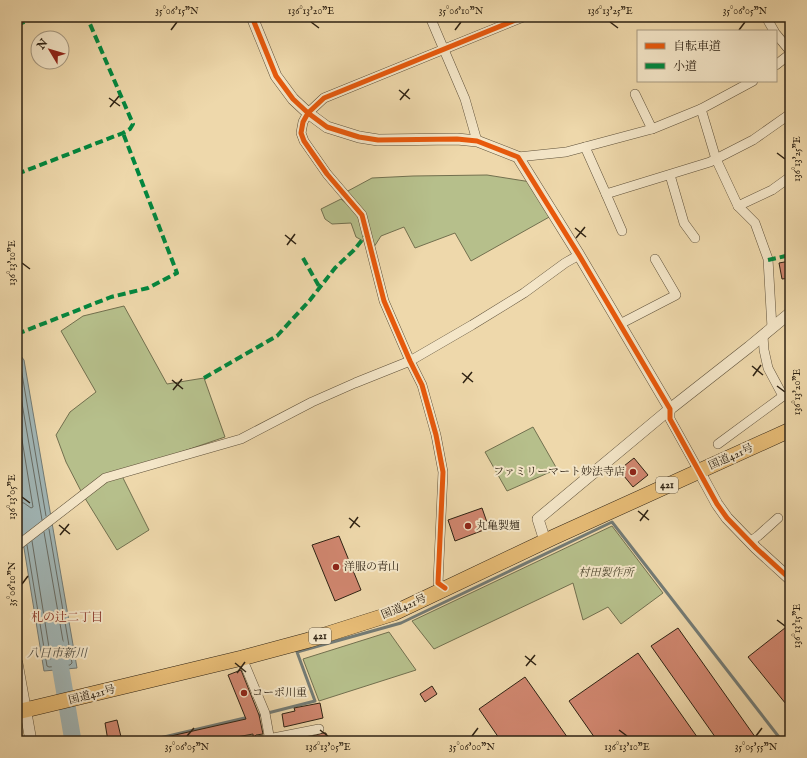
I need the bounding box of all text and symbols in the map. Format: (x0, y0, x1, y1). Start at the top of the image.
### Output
text: 35°06'15"N (155, 5, 199, 18)
text: 136°13'20"E (288, 5, 334, 18)
text: 35°06'10"N (439, 5, 484, 18)
text: 136°13'25"E (587, 5, 633, 18)
text: 35°06'05"N (723, 5, 768, 18)
north arrow (30, 30, 70, 70)
legend (637, 30, 777, 82)
text: N (34, 36, 52, 53)
text: 自転車道 (673, 39, 721, 54)
text: 小道 (673, 59, 697, 74)
text: 136°13'25"E (791, 136, 804, 182)
text: 136°13'10"E (6, 240, 19, 286)
text: 136°13'20"E (791, 369, 804, 415)
street label: 国道421号 (706, 441, 756, 473)
place label: ファミリーマート妙法寺店 (493, 465, 625, 479)
marker: ファミリーマート妙法寺店 (628, 467, 638, 477)
text: 136°13'05"E (6, 474, 19, 520)
road number: 421 (656, 477, 678, 493)
place label: 丸亀製麺 (476, 519, 520, 533)
marker: 丸亀製麺 (463, 521, 473, 531)
place label: 洋服の青山 (344, 560, 399, 574)
text: 35°06'10"N (6, 561, 19, 606)
marker: 洋服の青山 (331, 562, 341, 572)
park label: 村田製作所 (579, 566, 635, 580)
street label: 国道421号 (379, 592, 429, 622)
text: 136°13'15"E (791, 604, 804, 648)
district label: 札の辻二丁目 (31, 610, 103, 625)
road number: 421 (309, 628, 331, 644)
water label: 八日市新川 (27, 646, 89, 661)
street label: 国道421号 (67, 682, 117, 708)
place label: コーポ川重 (252, 686, 307, 700)
marker: コーポ川重 (239, 688, 249, 698)
text: 35°06'05"N (165, 741, 210, 754)
text: 136°13'05"E (305, 741, 351, 754)
text: 35°06'00"N (449, 741, 495, 754)
text: 136°13'10"E (604, 741, 650, 754)
text: 35°05'55"N (735, 741, 778, 754)

